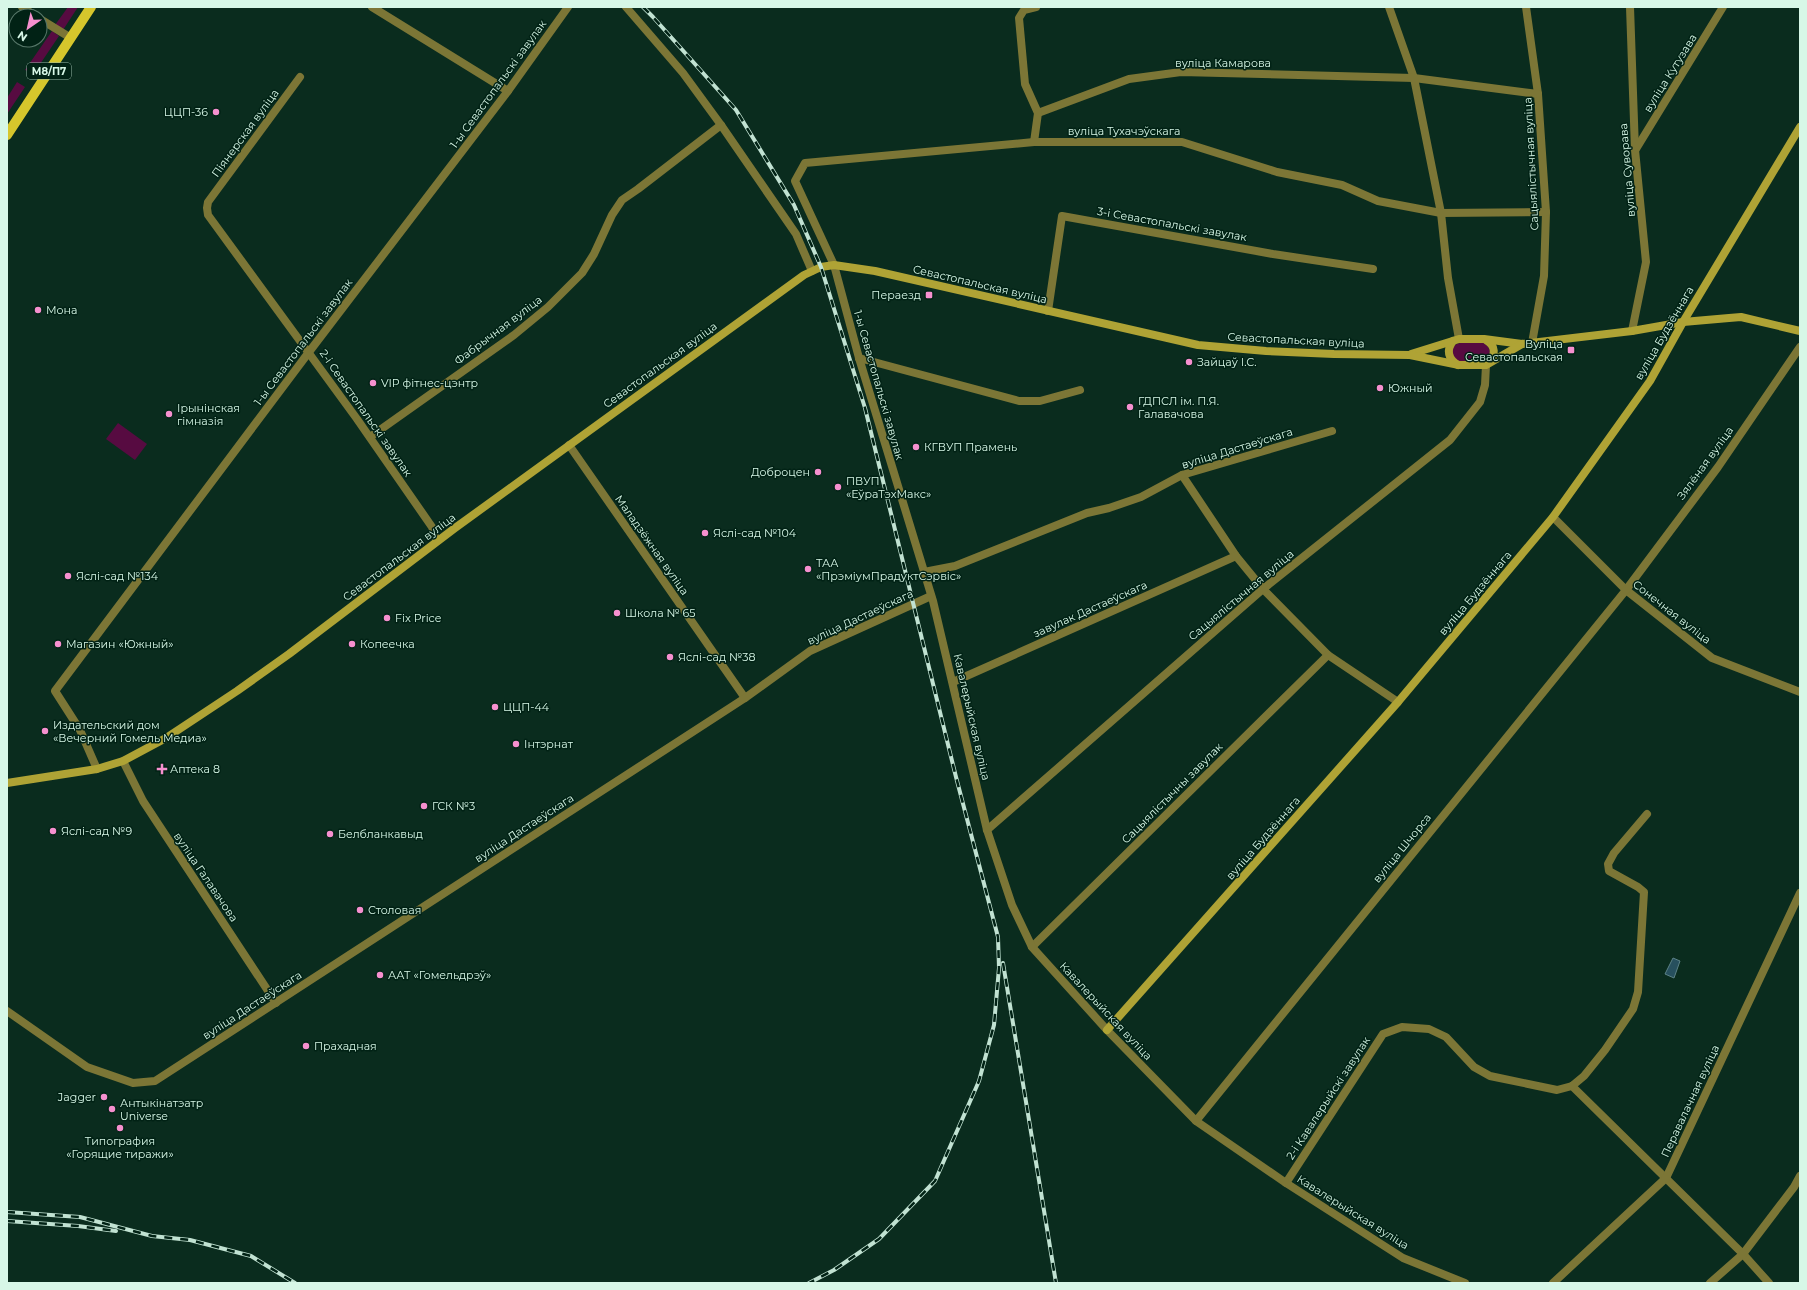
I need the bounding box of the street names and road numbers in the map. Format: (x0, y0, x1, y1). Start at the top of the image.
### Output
street label: 1-ы Севастопальскі завулак (447, 17, 550, 151)
street label: вуліца Кутузава (1640, 31, 1700, 115)
street label: вуліца Камарова (1175, 56, 1271, 70)
road number: М8/П7 (27, 63, 71, 79)
street label: Піянерская вуліца (208, 86, 282, 180)
street label: Сацыялістычная вуліца (1521, 97, 1541, 231)
street label: вуліца Суворава (1616, 123, 1638, 217)
street label: вуліца Тухачэўскага (1068, 124, 1180, 138)
street label: 3-і Севастопальскі завулак (1096, 204, 1249, 244)
street label: Севастопальская вуліца (911, 262, 1049, 306)
street label: 1-ы Севастопальскі завулак (251, 275, 356, 408)
street label: вуліца Будзённага (1631, 284, 1697, 382)
street label: Фабрычная вуліца (451, 292, 545, 368)
street label: 1-ы Севастопальскі завулак (851, 308, 907, 462)
street label: Севастопальская вуліца (600, 319, 720, 411)
street label: Севастопальская вуліца (1227, 329, 1365, 351)
street label: 2-і Севастопальскі завулак (317, 347, 416, 480)
street label: вуліца Дастаеўскага (1180, 424, 1294, 472)
street label: Зялёная вуліца (1674, 424, 1736, 502)
street label: Маладзёжная вуліца (612, 492, 692, 598)
street label: Севастопальская вуліца (340, 510, 458, 604)
street label: Сацыялістычная вуліца (1185, 547, 1297, 643)
street label: вуліца Будзённага (1436, 548, 1514, 638)
street label: завулак Дастаеўскага (1031, 577, 1149, 641)
street label: Сонечная вуліца (1630, 577, 1714, 647)
street label: вуліца Дастаеўскага (805, 586, 915, 648)
street label: Кавалерыйская вуліца (951, 652, 993, 782)
street label: Сацыялістычны завулак (1119, 739, 1226, 846)
street label: вуліца Дастаеўскага (472, 791, 576, 865)
street label: вуліца Будзённага (1223, 793, 1303, 883)
street label: вуліца Шчорса (1370, 811, 1434, 885)
street label: вуліца Галавачова (171, 830, 241, 924)
street label: Кавалерыйская вуліца (1057, 959, 1155, 1063)
street label: вуліца Дастаеўскага (200, 968, 304, 1042)
street label: 2-і Кавалерыйскі завулак (1283, 1033, 1373, 1162)
street label: Перавалачная вуліца (1658, 1042, 1722, 1160)
street label: Кавалерыйская вуліца (1294, 1172, 1412, 1252)

